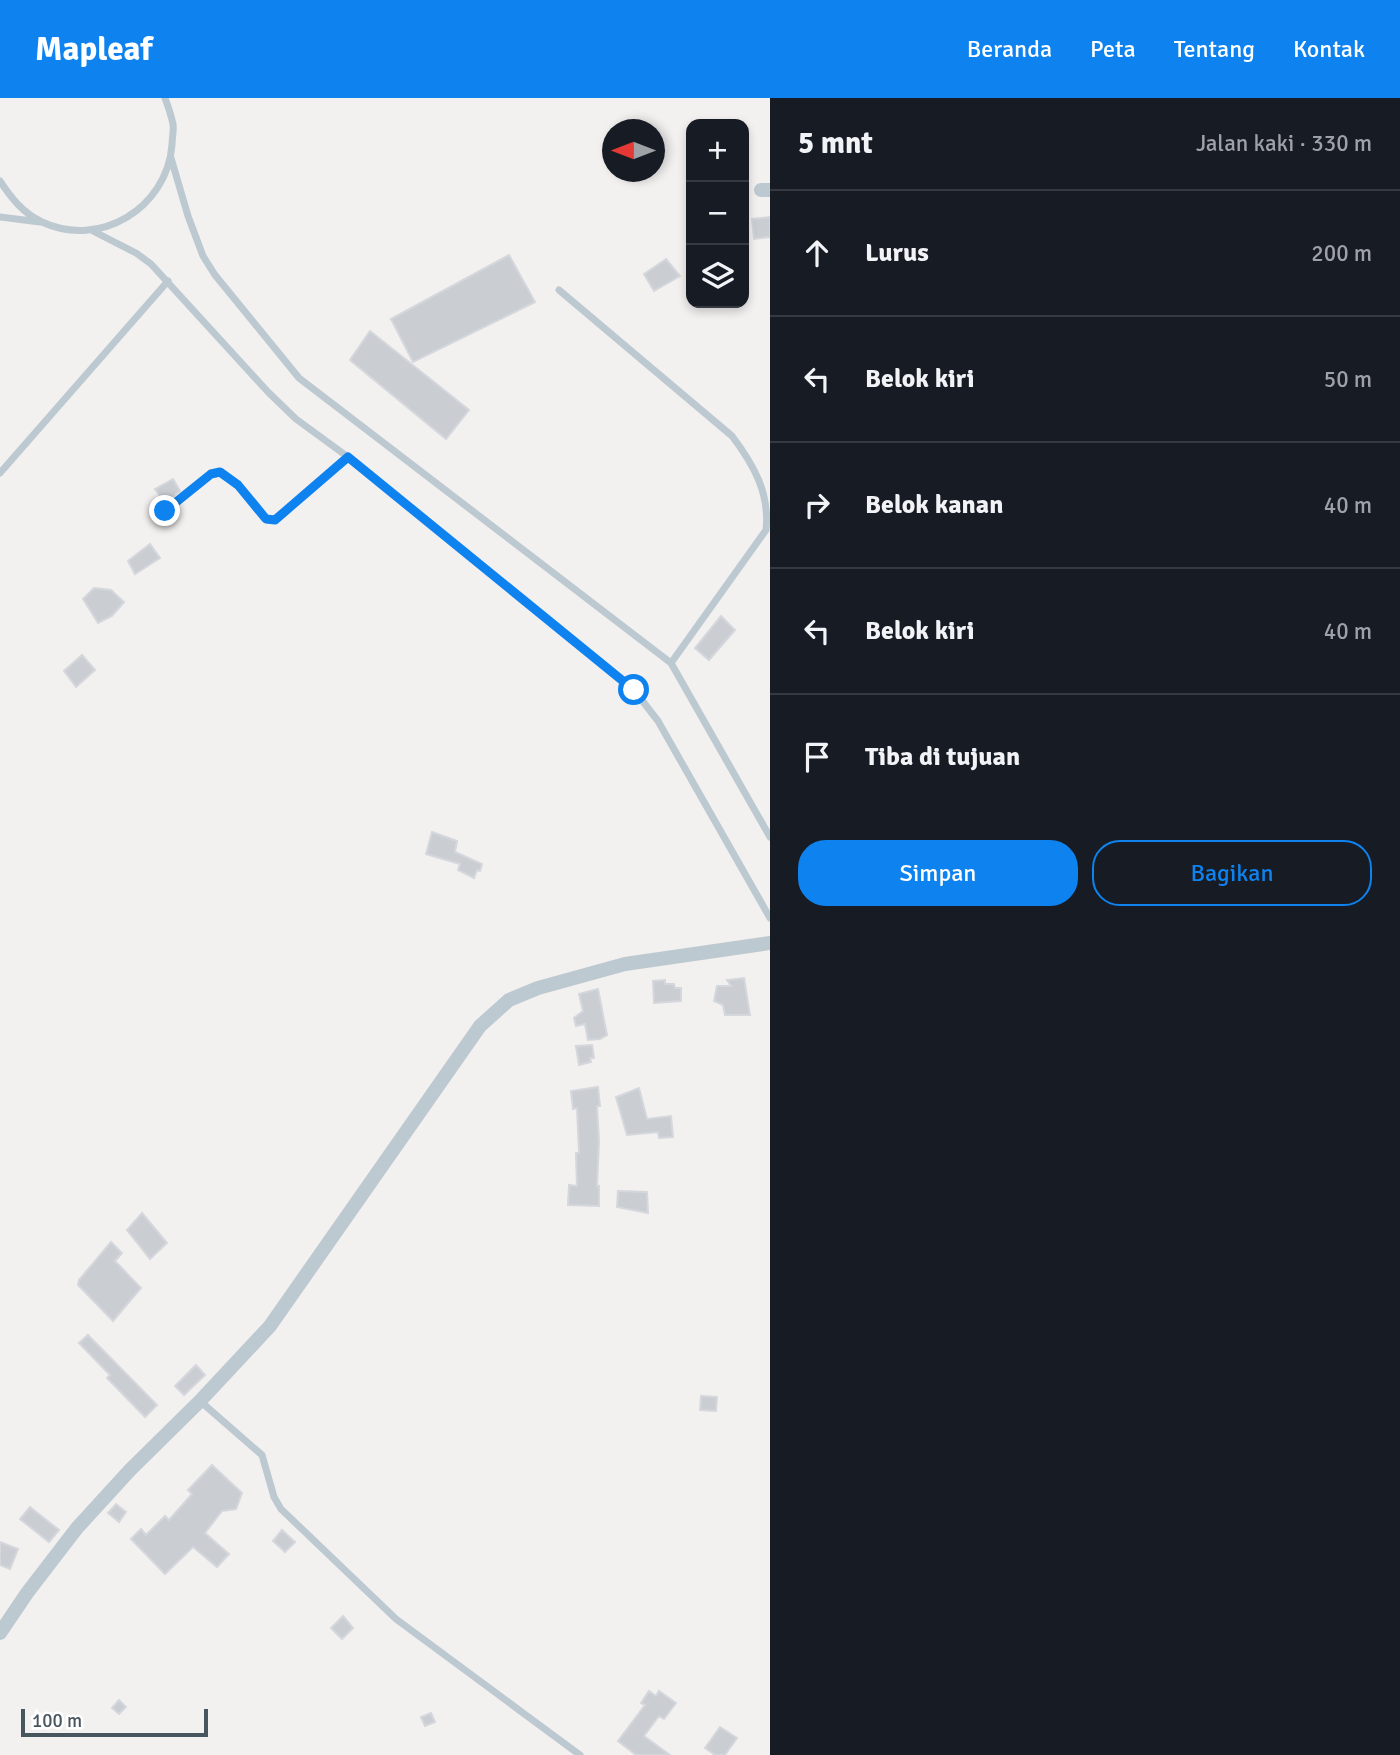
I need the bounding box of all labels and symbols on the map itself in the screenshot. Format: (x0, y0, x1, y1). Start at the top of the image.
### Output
north arrow (602, 119, 665, 182)
route end (149, 495, 180, 526)
route start (618, 674, 649, 705)
scale bar (21, 1706, 208, 1738)

